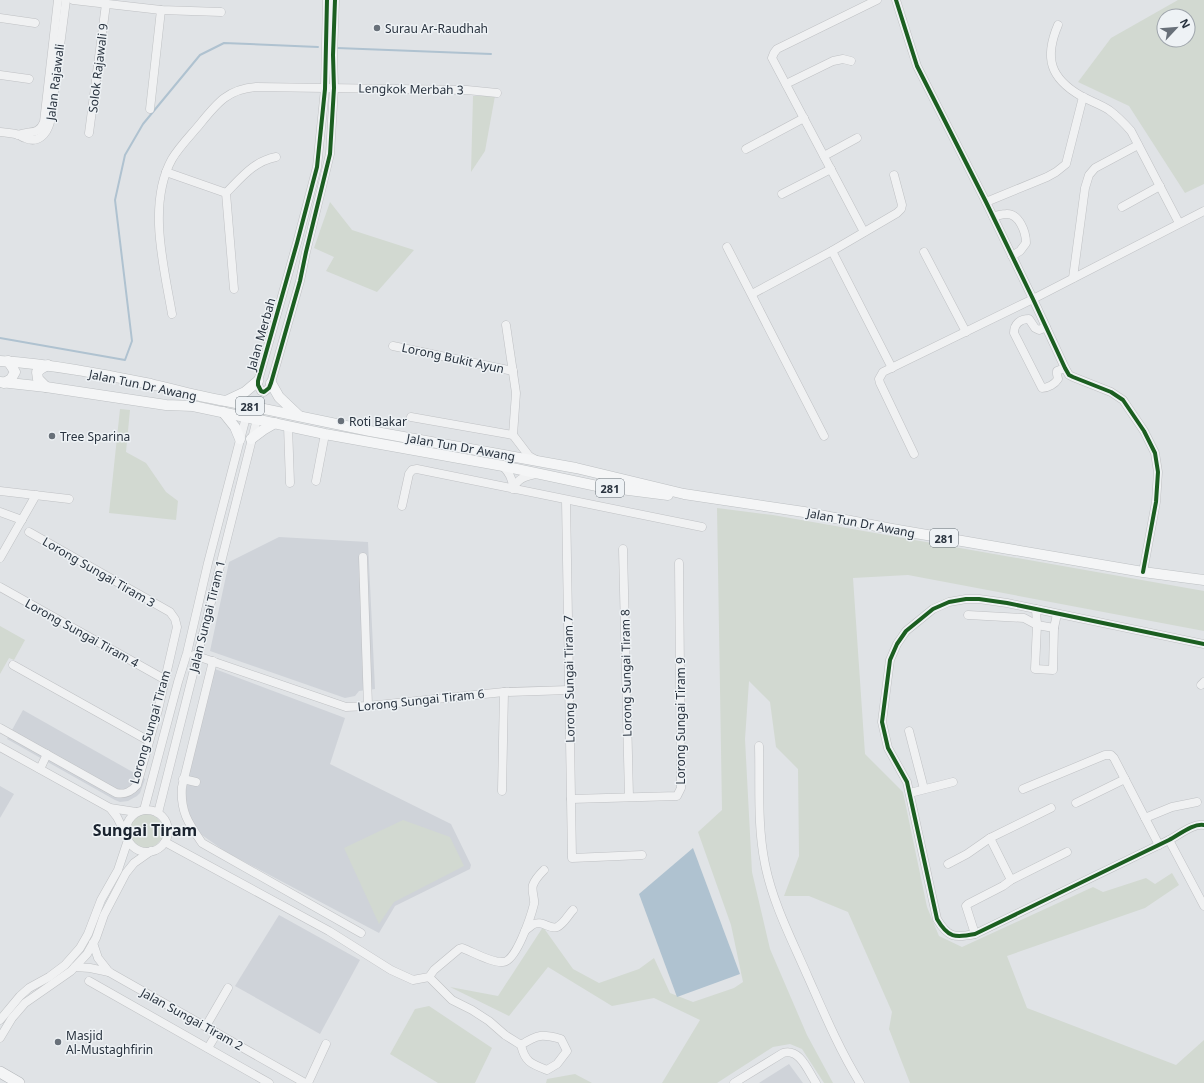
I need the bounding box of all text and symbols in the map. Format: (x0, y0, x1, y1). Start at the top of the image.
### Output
north arrow (1156, 8, 1196, 48)
text: N (1177, 16, 1194, 31)
place label: Surau Ar-Raudhah (385, 20, 488, 37)
street label: Solok Rajawali 9 (84, 22, 112, 114)
marker: Surau Ar-Raudhah (372, 23, 382, 33)
street label: Jalan Rajawali (42, 43, 68, 122)
street label: Lengkok Merbah 3 (358, 80, 464, 98)
street label: Jalan Merbah (242, 296, 279, 373)
street label: Lorong Bukit Ayun (400, 339, 506, 377)
street label: Jalan Tun Dr Awang (87, 365, 199, 405)
road number: 281 (236, 397, 264, 415)
place label: Roti Bakar (349, 413, 407, 430)
marker: Roti Bakar (336, 416, 346, 426)
place label: Tree Sparina (60, 428, 130, 445)
street label: Jalan Tun Dr Awang (404, 429, 517, 465)
marker: Tree Sparina (47, 431, 57, 441)
road number: 281 (596, 479, 624, 497)
street label: Jalan Tun Dr Awang (804, 504, 917, 542)
road number: 281 (930, 529, 958, 547)
street label: Lorong Sungai Tiram 3 (39, 533, 159, 611)
street label: Jalan Sungai Tiram 1 (185, 558, 229, 675)
street label: Lorong Sungai Tiram 4 (22, 595, 142, 671)
street label: Lorong Sungai Tiram 8 (616, 609, 636, 737)
street label: Lorong Sungai Tiram 7 (559, 615, 579, 743)
street label: Lorong Sungai Tiram 9 (672, 657, 689, 785)
street label: Lorong Sungai Tiram (126, 668, 174, 786)
street label: Lorong Sungai Tiram 6 (357, 685, 485, 715)
district label: Sungai Tiram (93, 819, 197, 841)
street label: Jalan Sungai Tiram 2 (137, 983, 246, 1054)
place label: Masjid Al-Mustaghfirin (66, 1027, 153, 1058)
marker: Masjid Al-Mustaghfirin (53, 1037, 63, 1047)

